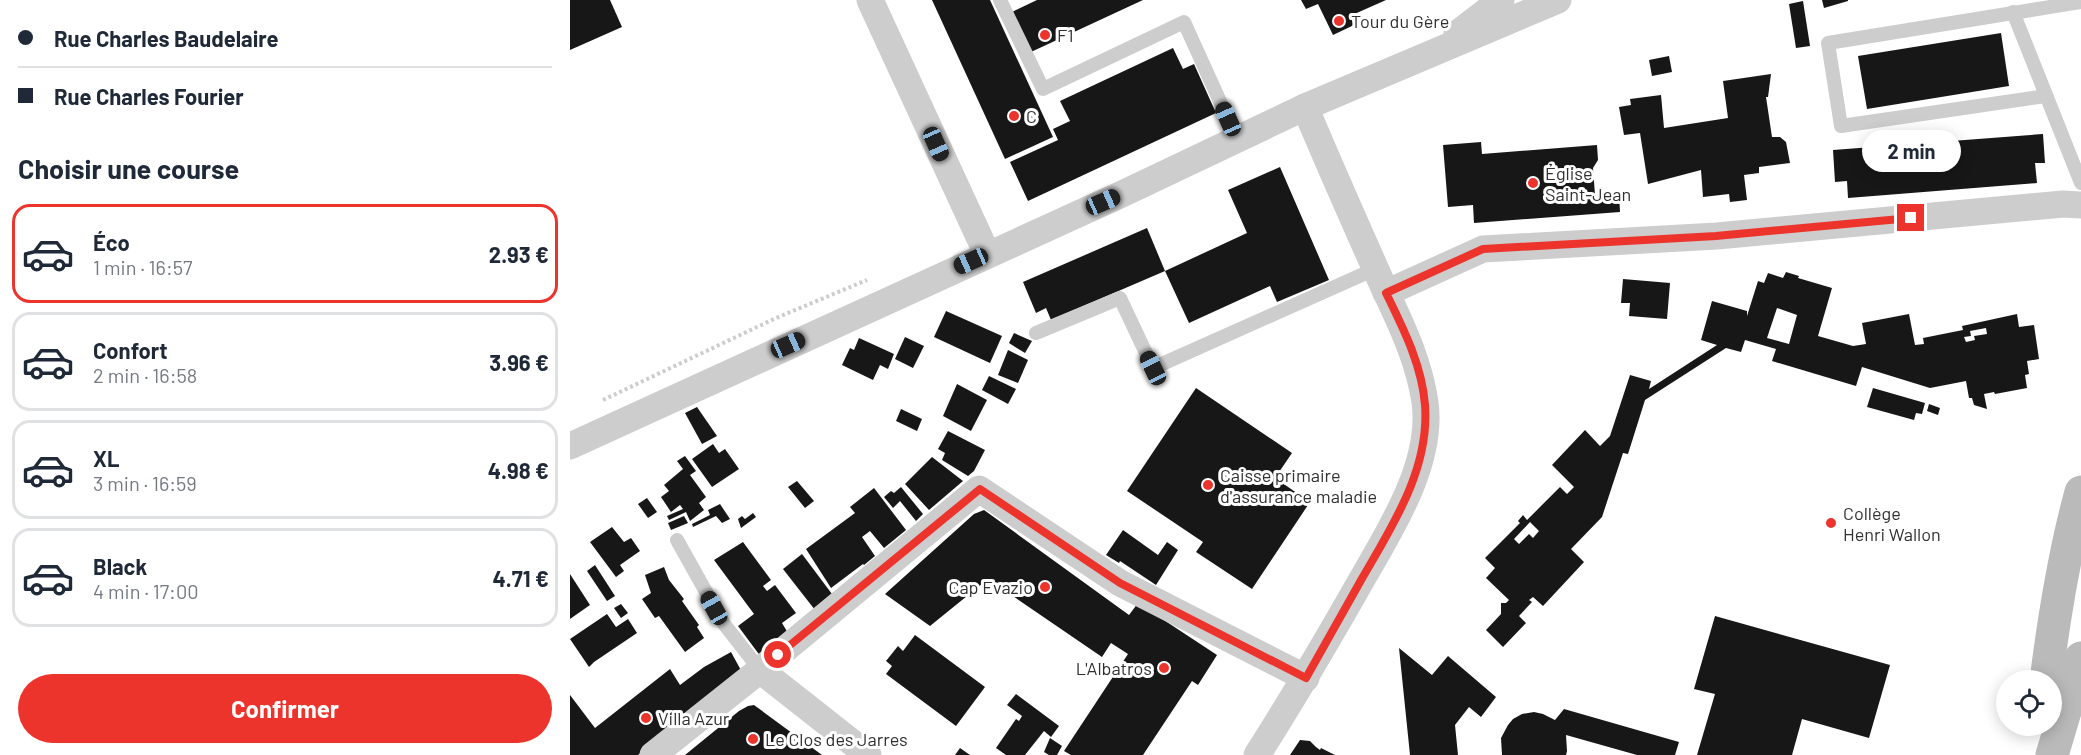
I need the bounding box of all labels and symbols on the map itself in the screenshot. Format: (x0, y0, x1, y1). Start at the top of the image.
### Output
place label: Tour du Gère (1351, 10, 1449, 32)
marker: Tour du Gère (1332, 14, 1346, 28)
place label: F1 (1057, 24, 1074, 46)
marker: F1 (1038, 28, 1052, 42)
car (1212, 99, 1244, 139)
place label: C (1026, 105, 1037, 127)
marker: C (1007, 109, 1021, 123)
car (920, 124, 952, 164)
callout: 2 min (1862, 131, 1960, 173)
place label: Église Saint-Jean (1545, 162, 1631, 205)
marker: Église Saint-Jean (1526, 176, 1540, 190)
car (1083, 186, 1123, 218)
route end (1897, 204, 1924, 231)
car (951, 245, 991, 277)
car (768, 329, 808, 361)
car (1137, 348, 1169, 388)
place label: Caisse primaire d'assurance maladie (1220, 464, 1377, 507)
marker: Caisse primaire d'assurance maladie (1201, 478, 1215, 492)
place label: Collège Henri Wallon (1843, 502, 1941, 545)
marker: Collège Henri Wallon (1824, 516, 1838, 530)
place label: Cap Evazio (949, 576, 1033, 598)
marker: Cap Evazio (1038, 580, 1052, 594)
car (697, 588, 731, 628)
route start (764, 641, 791, 668)
place label: L'Albatros (1076, 657, 1152, 679)
marker: L'Albatros (1157, 661, 1171, 675)
place label: Villa Azur (658, 707, 730, 729)
marker: Villa Azur (639, 711, 653, 725)
place label: Le Clos des Jarres (765, 728, 908, 750)
marker: Le Clos des Jarres (746, 732, 760, 746)

